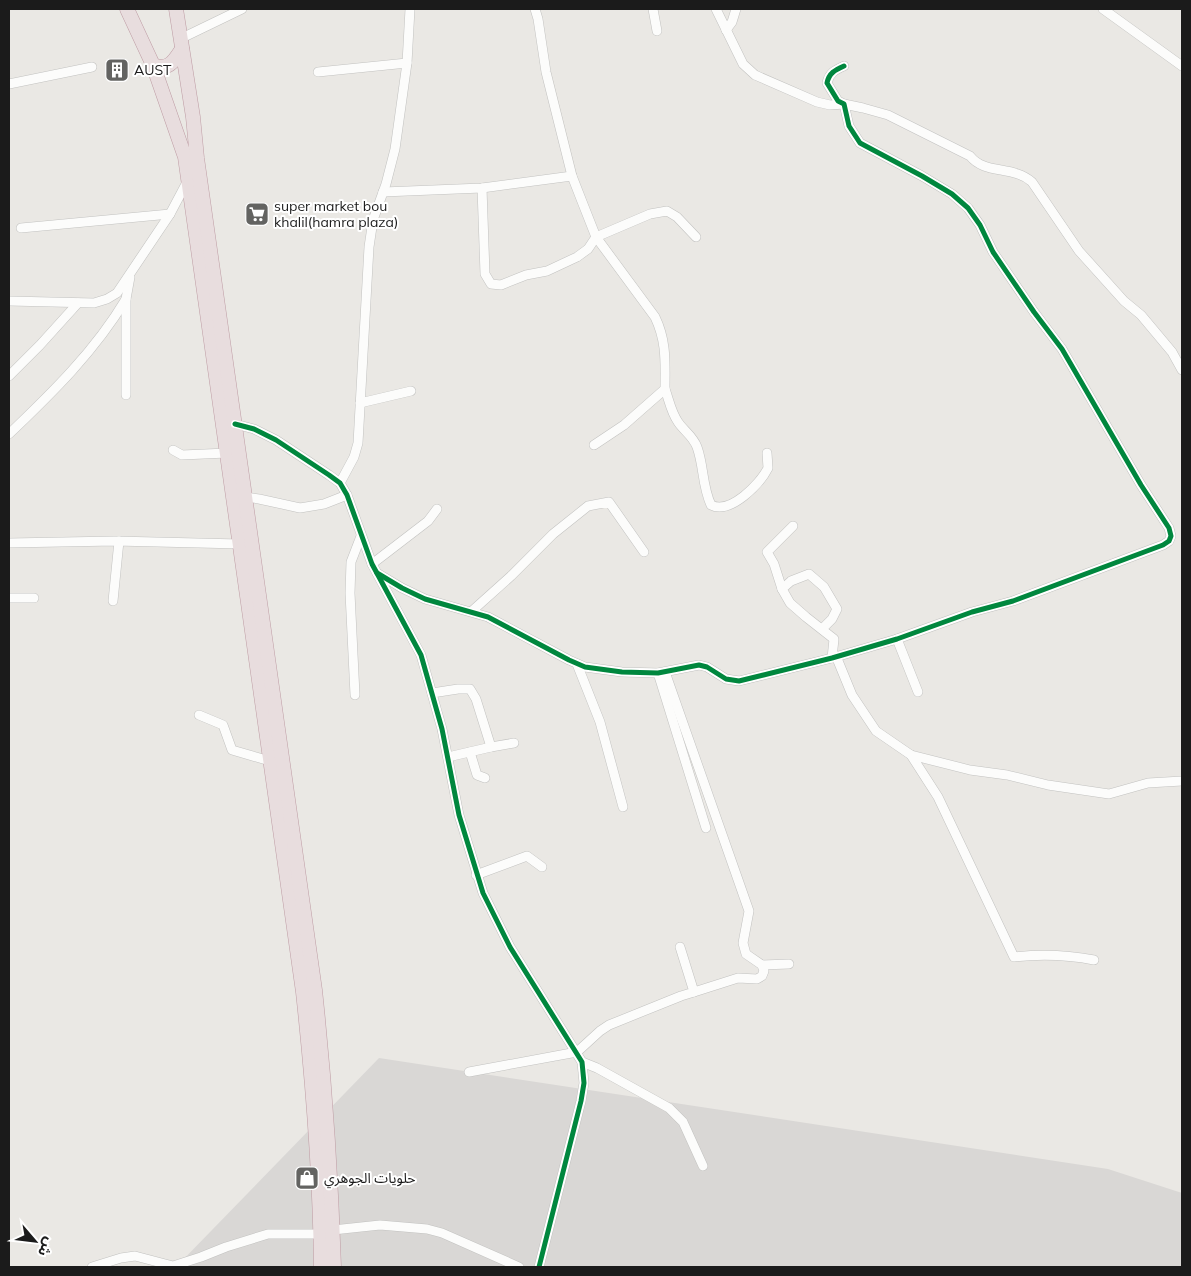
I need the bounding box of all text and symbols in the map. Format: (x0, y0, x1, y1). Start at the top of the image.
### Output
building icon: AUST (104, 57, 130, 83)
place label: AUST (134, 61, 172, 79)
place label: super market bou khalil(hamra plaza) (274, 197, 398, 231)
supermarket icon: super market bou khalil(hamra plaza) (244, 201, 270, 227)
shop icon: حلويات الجوهري (294, 1165, 320, 1191)
place label: حلويات الجوهري (324, 1169, 416, 1189)
north arrow (10, 1216, 60, 1266)
text: ش (34, 1234, 59, 1260)

